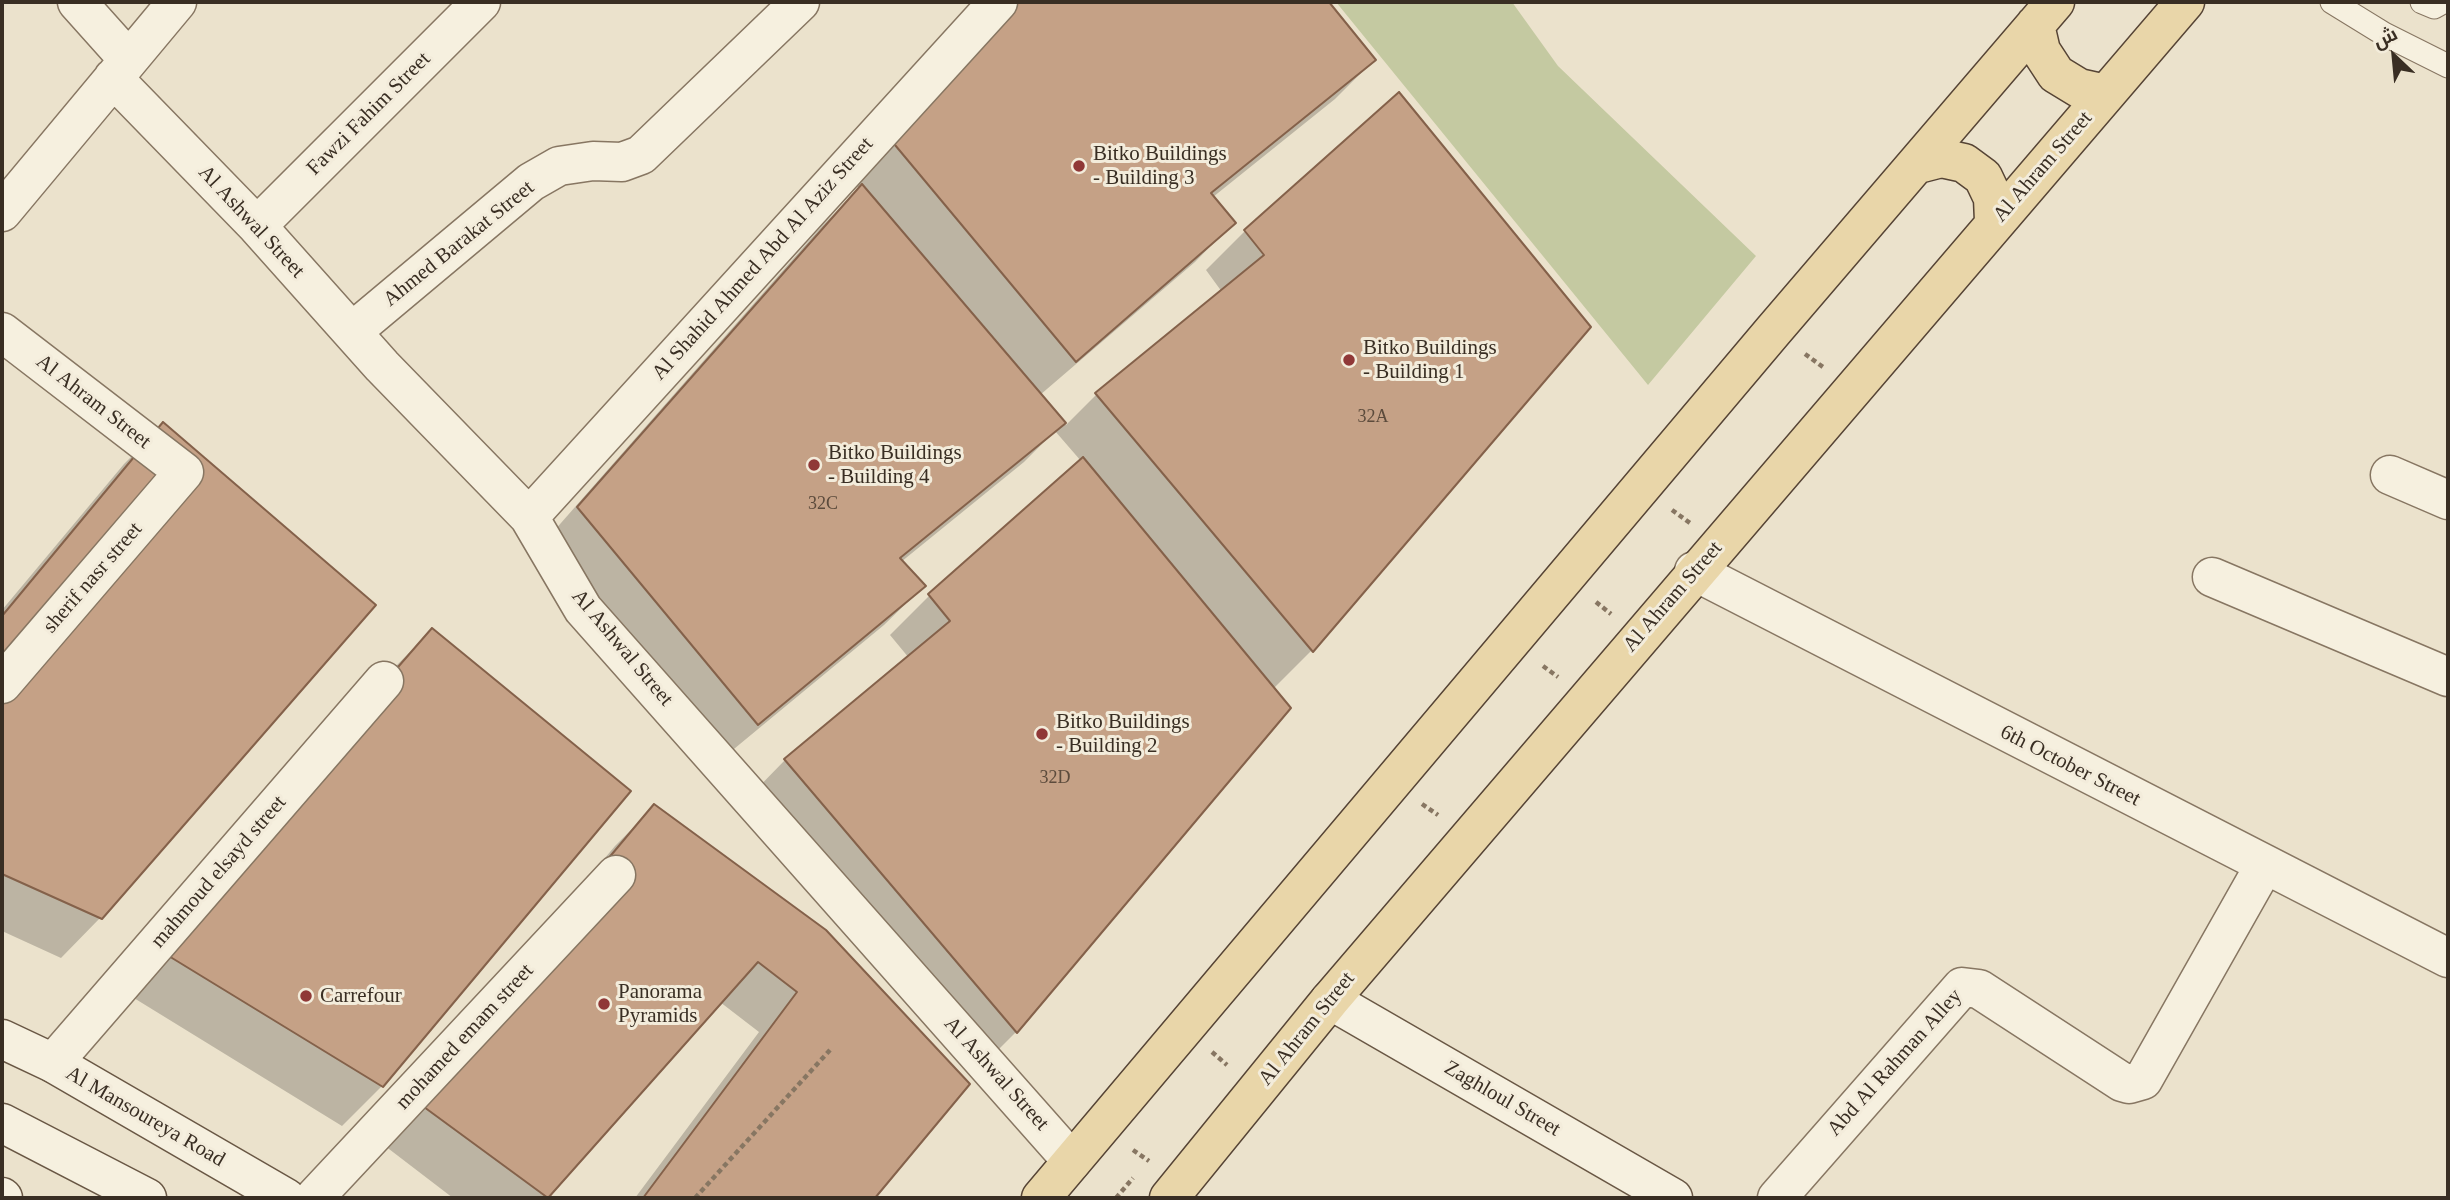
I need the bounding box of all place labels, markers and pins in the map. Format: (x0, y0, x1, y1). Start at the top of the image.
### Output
place label: Bitko Buildings - Building 3 (1093, 141, 1225, 191)
marker: Bitko Buildings - Building 3 (1071, 158, 1087, 174)
place label: Bitko Buildings - Building 1 (1363, 335, 1495, 385)
marker: Bitko Buildings - Building 1 (1341, 352, 1357, 368)
place label: Bitko Buildings - Building 4 (828, 440, 960, 490)
marker: Bitko Buildings - Building 4 (806, 457, 822, 473)
place label: Bitko Buildings - Building 2 (1056, 709, 1188, 759)
marker: Bitko Buildings - Building 2 (1034, 726, 1050, 742)
place label: Panorama Pyramids (618, 979, 709, 1029)
place label: Carrefour (320, 983, 403, 1009)
marker: Carrefour (298, 988, 314, 1004)
marker: Panorama Pyramids (596, 996, 612, 1012)

